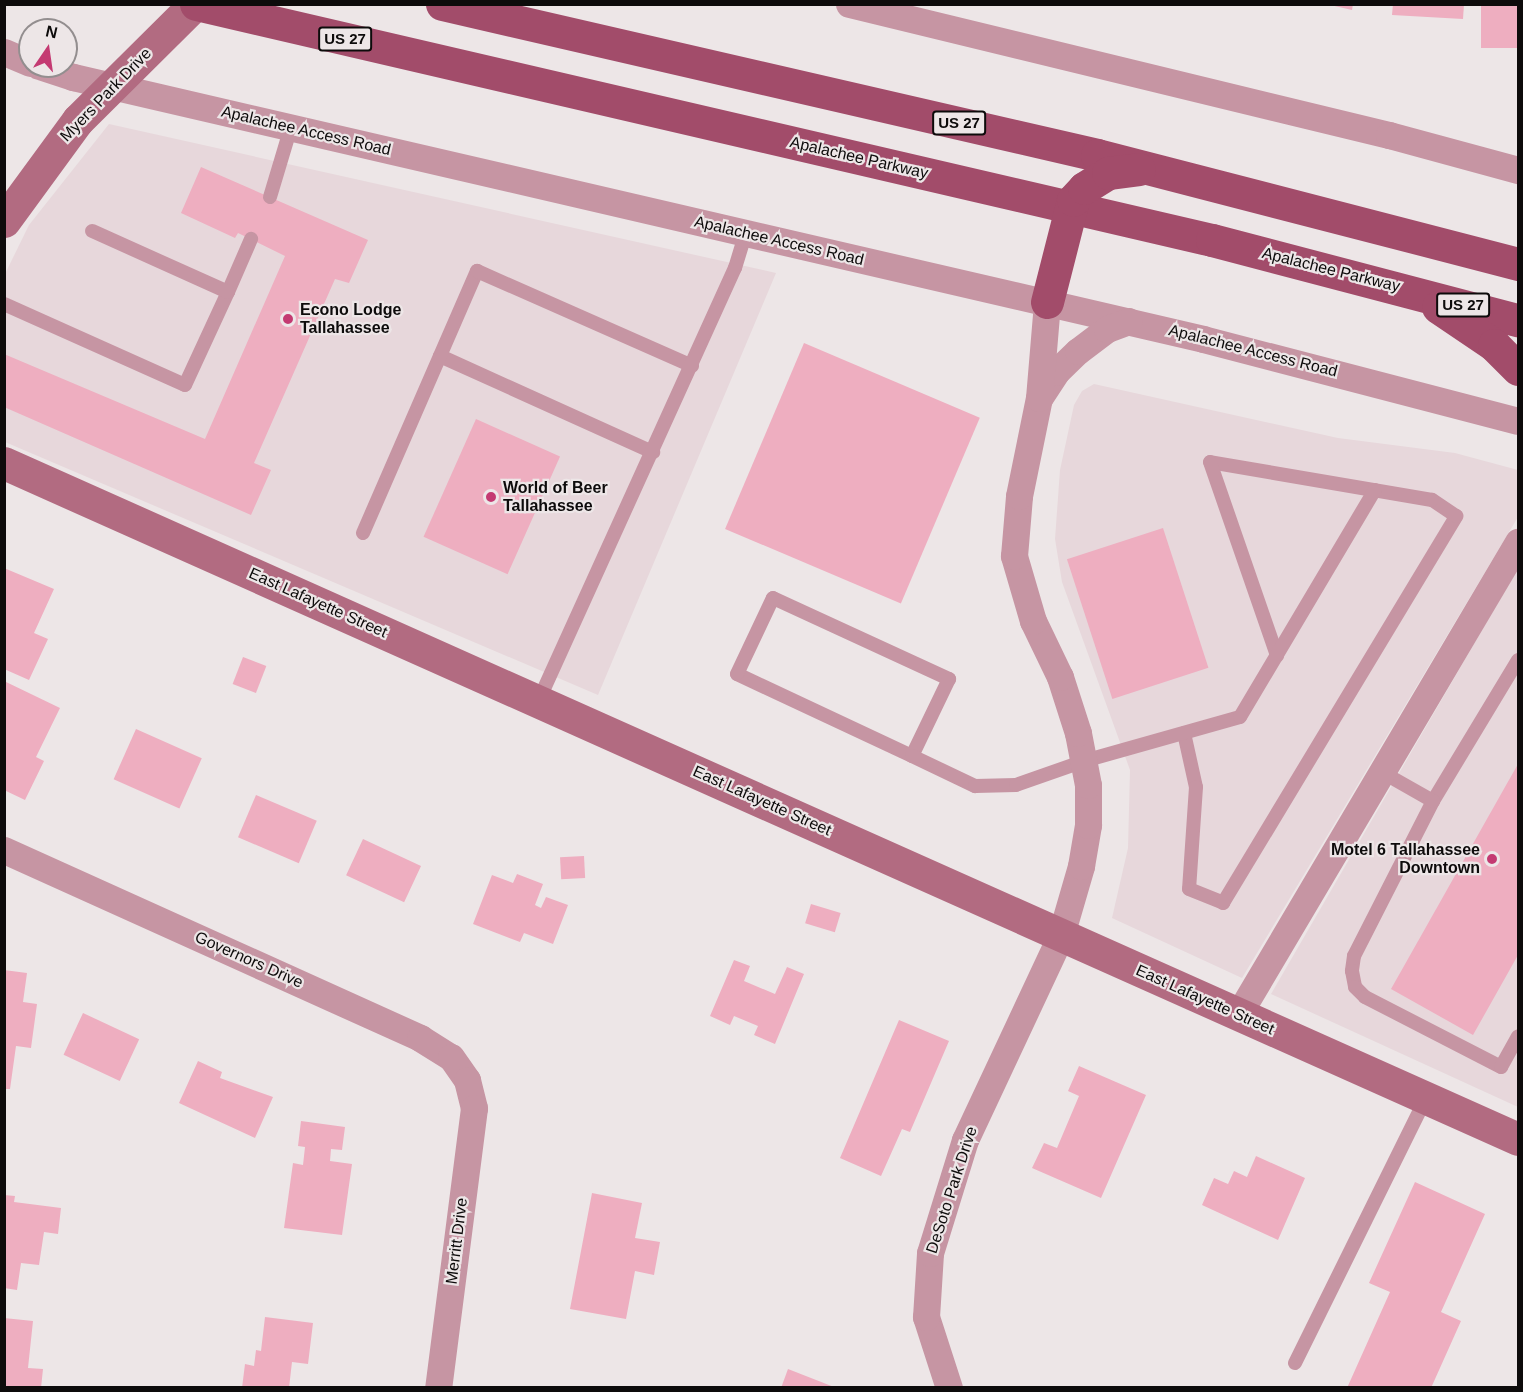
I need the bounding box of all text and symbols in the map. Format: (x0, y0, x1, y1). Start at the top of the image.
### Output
north arrow (18, 18, 78, 78)
text: N (44, 22, 59, 42)
road number: US 27 (318, 27, 372, 51)
street label: Myers Park Drive (56, 44, 156, 146)
street label: Apalachee Access Road (219, 102, 393, 160)
road number: US 27 (932, 111, 986, 135)
street label: Apalachee Parkway (788, 133, 930, 183)
street label: Apalachee Access Road (692, 212, 866, 270)
street label: Apalachee Parkway (1260, 244, 1402, 296)
road number: US 27 (1436, 293, 1490, 317)
place label: Econo Lodge Tallahassee (300, 300, 401, 338)
marker: Econo Lodge Tallahassee (281, 312, 295, 326)
street label: Apalachee Access Road (1166, 321, 1340, 381)
place label: World of Beer Tallahassee (503, 478, 608, 516)
marker: World of Beer Tallahassee (484, 490, 498, 504)
street label: East Lafayette Street (246, 564, 390, 642)
street label: East Lafayette Street (690, 762, 834, 840)
place label: Motel 6 Tallahassee Downtown (1331, 840, 1480, 878)
marker: Motel 6 Tallahassee Downtown (1485, 852, 1499, 866)
street label: Governors Drive (192, 928, 306, 992)
street label: East Lafayette Street (1133, 961, 1277, 1039)
street label: DeSoto Park Drive (922, 1124, 982, 1256)
street label: Merritt Drive (442, 1197, 472, 1285)

